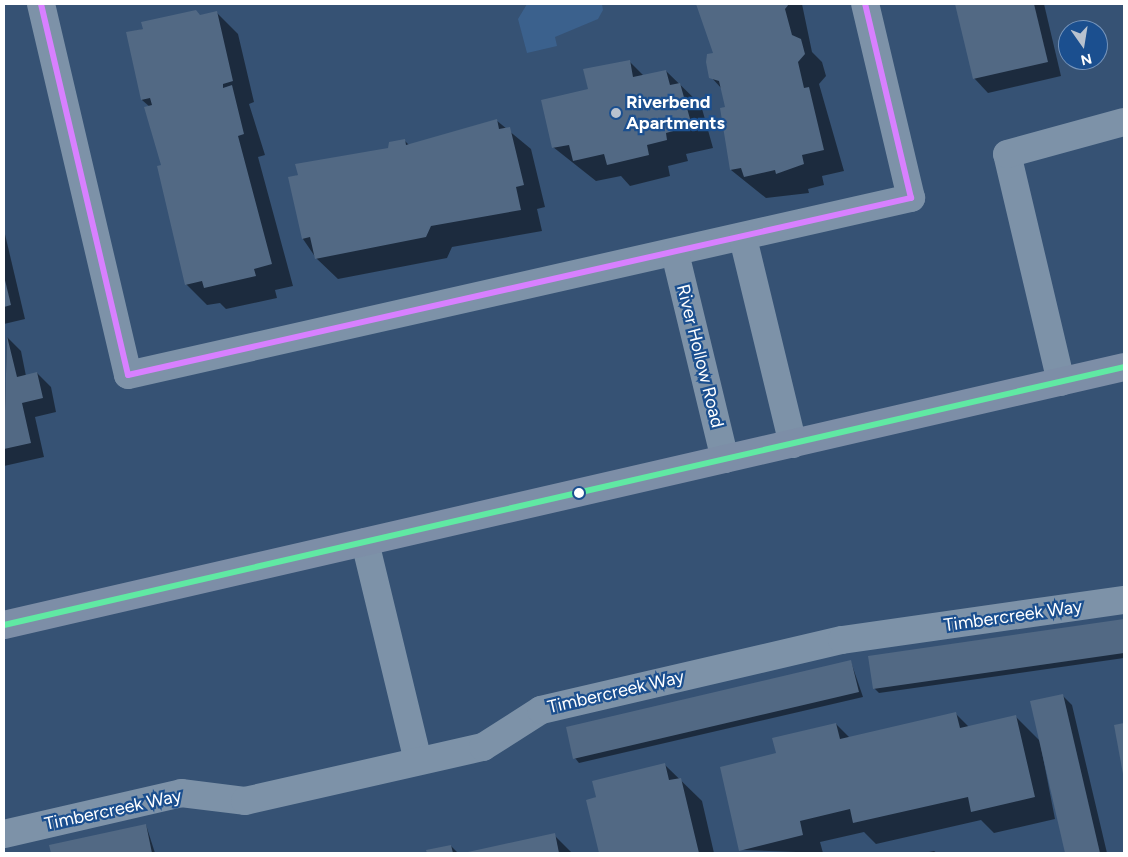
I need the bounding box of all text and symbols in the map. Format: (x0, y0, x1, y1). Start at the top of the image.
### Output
north arrow (1058, 20, 1108, 70)
text: N (1079, 50, 1093, 69)
place label: Riverbend Apartments (626, 92, 725, 134)
marker: Riverbend Apartments (610, 107, 622, 119)
street label: River Hollow Road (672, 282, 728, 430)
unlabelled marker (574, 488, 584, 498)
street label: Timbercreek Way (942, 596, 1084, 636)
street label: Timbercreek Way (546, 666, 686, 718)
street label: Timbercreek Way (42, 785, 184, 835)

